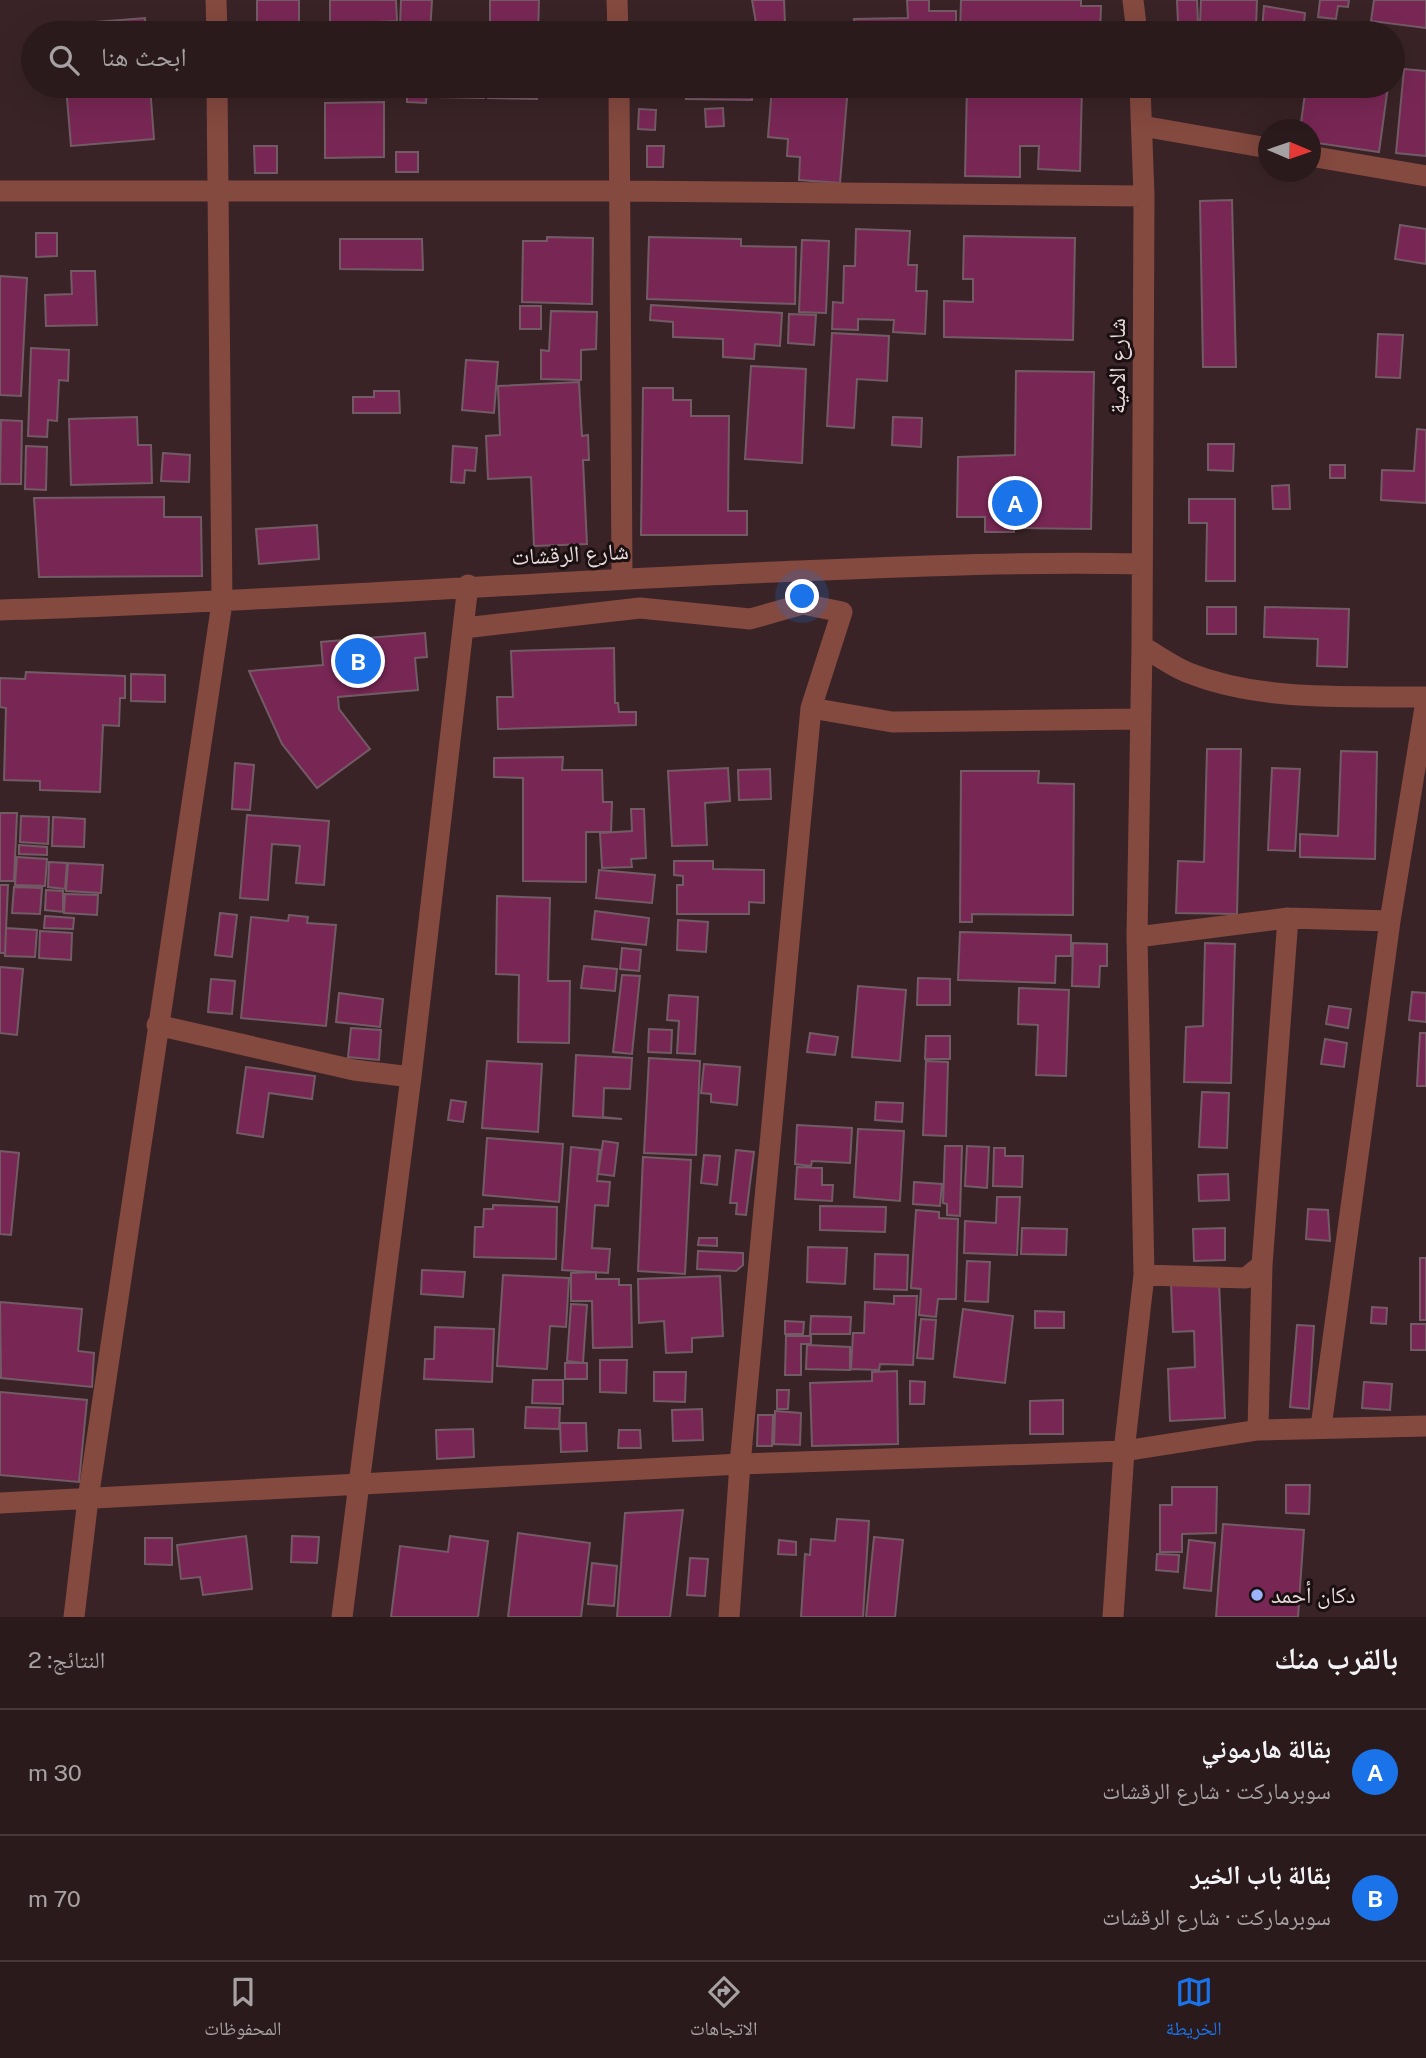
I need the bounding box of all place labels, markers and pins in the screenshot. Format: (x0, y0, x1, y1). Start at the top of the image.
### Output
pin: A (992, 477, 1038, 529)
pin: B (335, 635, 381, 687)
place label: دكان أحمد (1271, 1581, 1355, 1609)
marker: دكان أحمد (1249, 1587, 1265, 1603)

